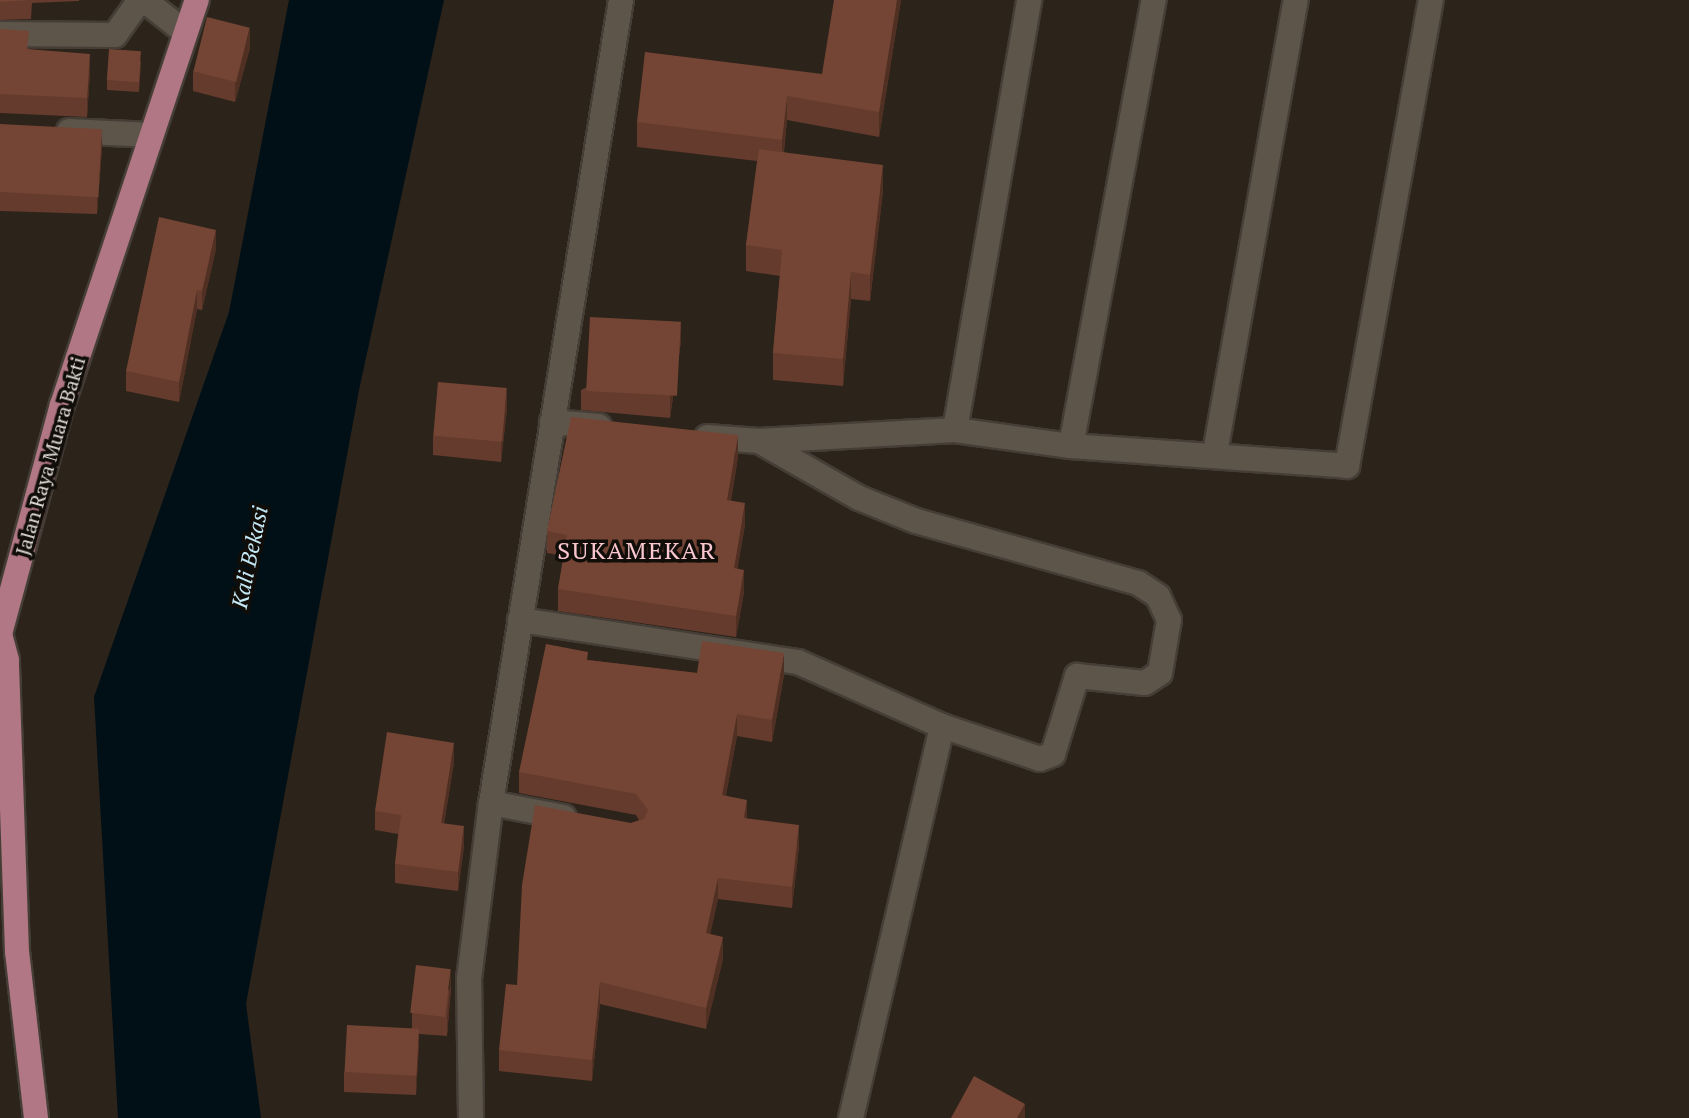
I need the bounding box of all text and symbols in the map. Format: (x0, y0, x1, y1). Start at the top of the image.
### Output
street label: Jalan Raya Muara Bakti (10, 354, 90, 558)
water label: Kali Bekasi (225, 504, 273, 610)
district label: SUKAMEKAR (557, 537, 717, 565)

